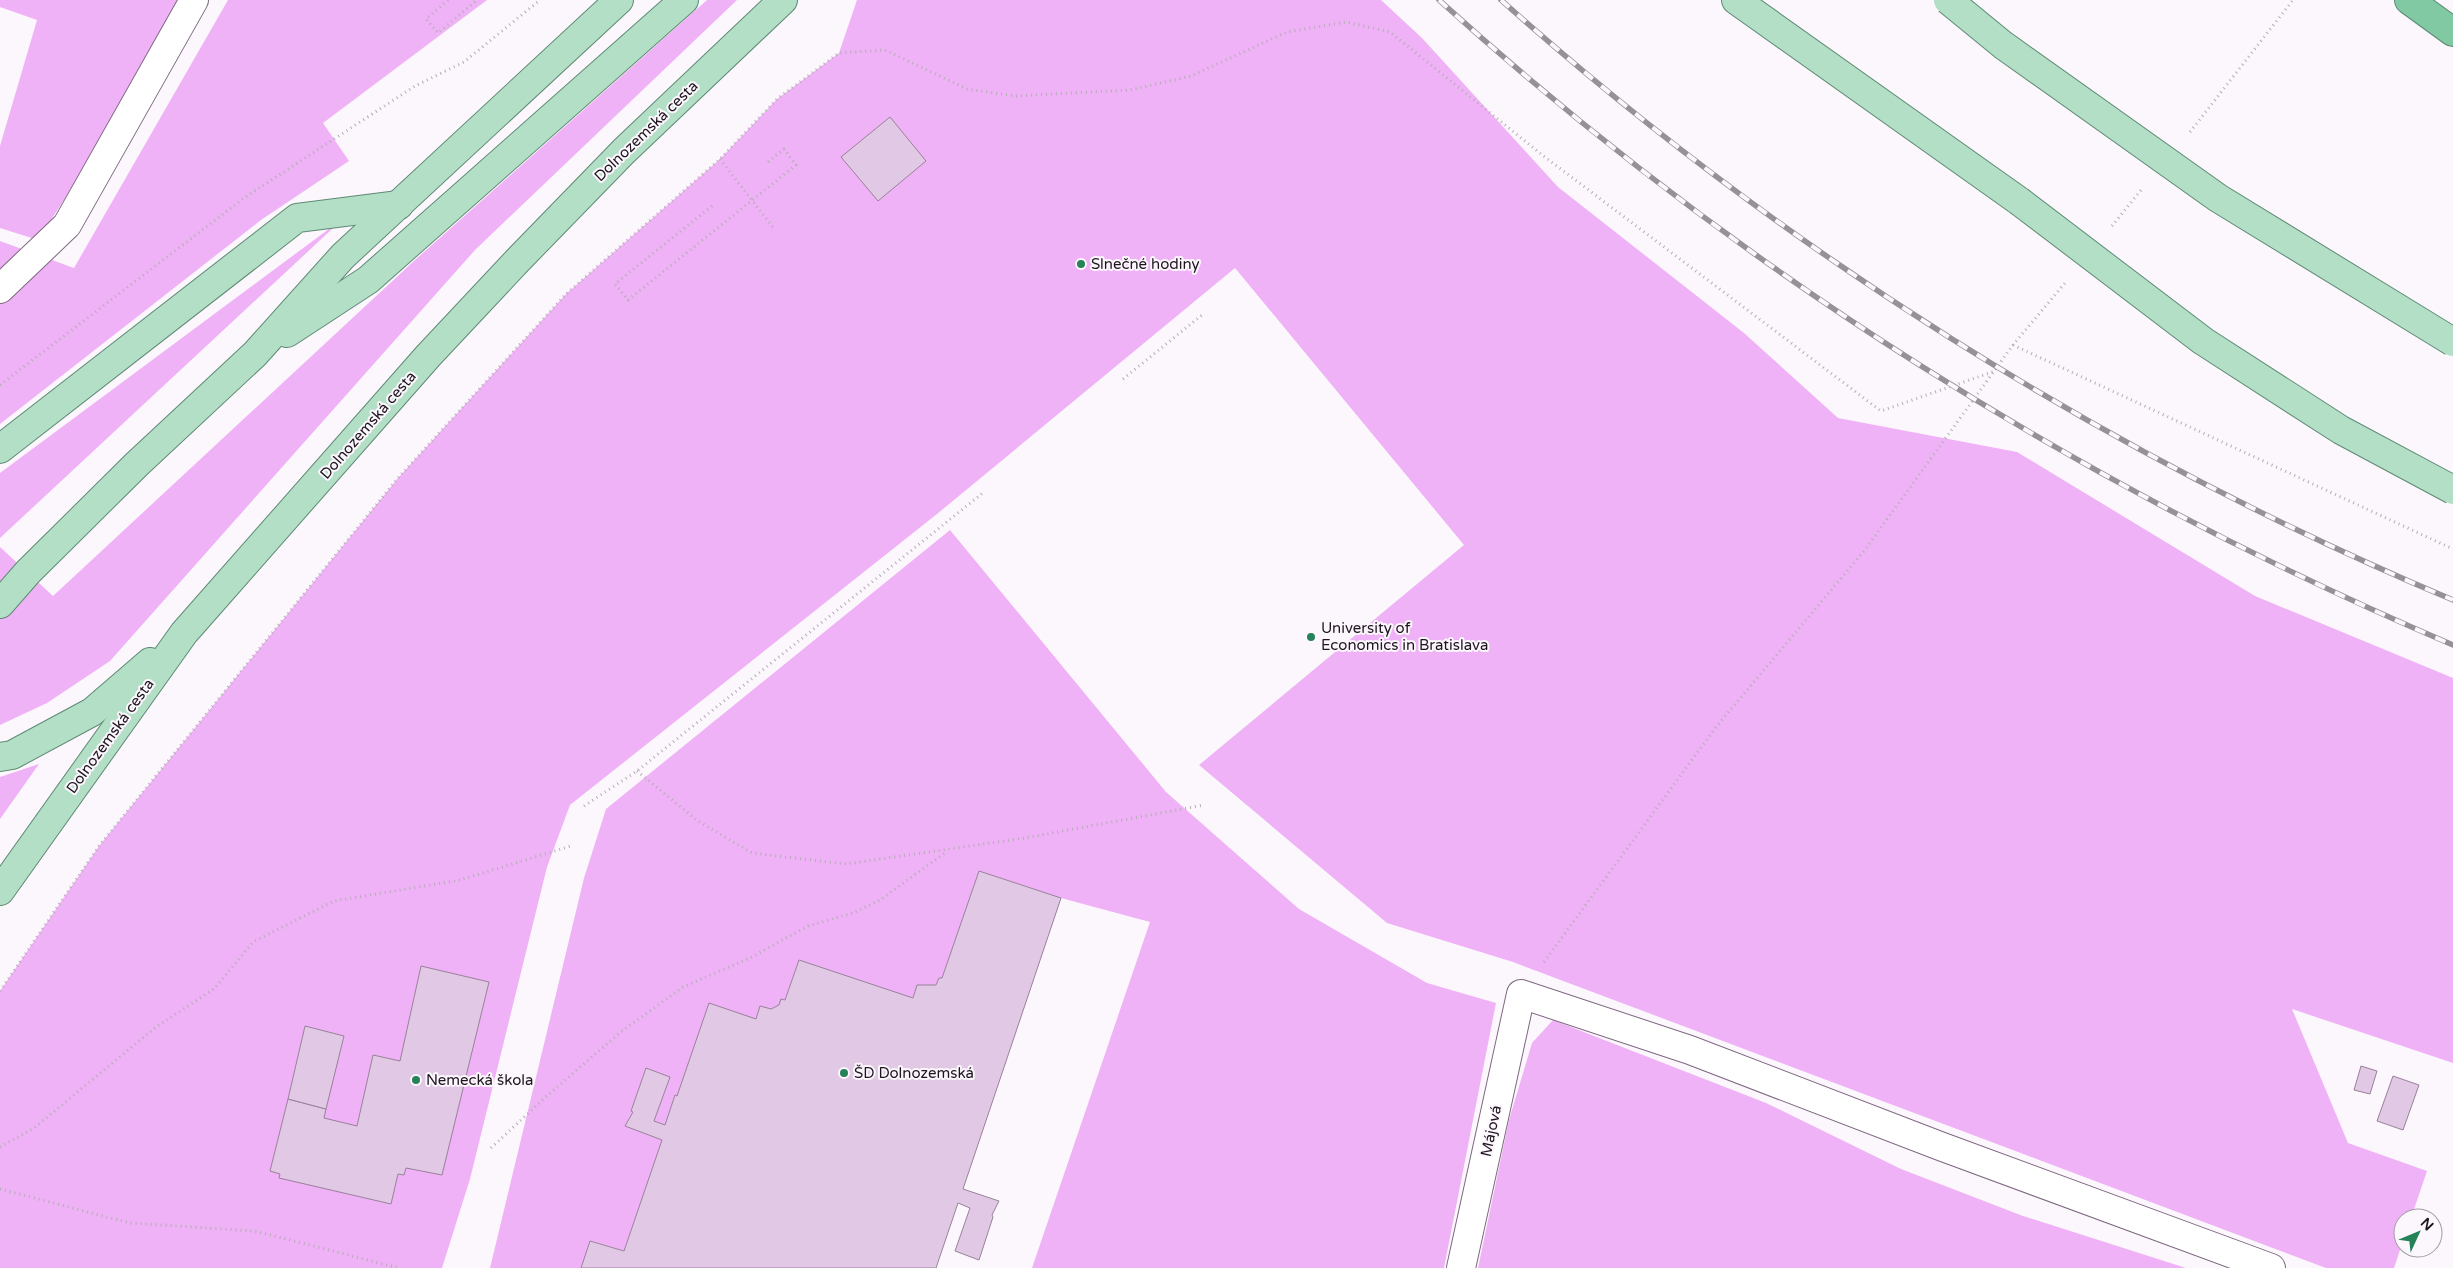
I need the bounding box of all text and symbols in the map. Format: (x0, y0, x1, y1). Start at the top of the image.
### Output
street label: Dolnozemská cesta (590, 77, 702, 185)
place label: Slnečné hodiny (1091, 255, 1200, 273)
marker: Slnečné hodiny (1075, 258, 1087, 270)
street label: Dolnozemská cesta (316, 367, 420, 483)
place label: University of Economics in Bratislava (1321, 619, 1488, 654)
marker: University of Economics in Bratislava (1305, 631, 1317, 643)
street label: Dolnozemská cesta (62, 675, 158, 797)
place label: ŠD Dolnozemská (854, 1064, 974, 1082)
marker: ŠD Dolnozemská (838, 1067, 850, 1079)
place label: Nemecká škola (426, 1071, 533, 1089)
marker: Nemecká škola (410, 1074, 422, 1086)
street label: Májová (1477, 1104, 1505, 1158)
north arrow (2393, 1208, 2443, 1258)
text: N (2417, 1214, 2437, 1234)

